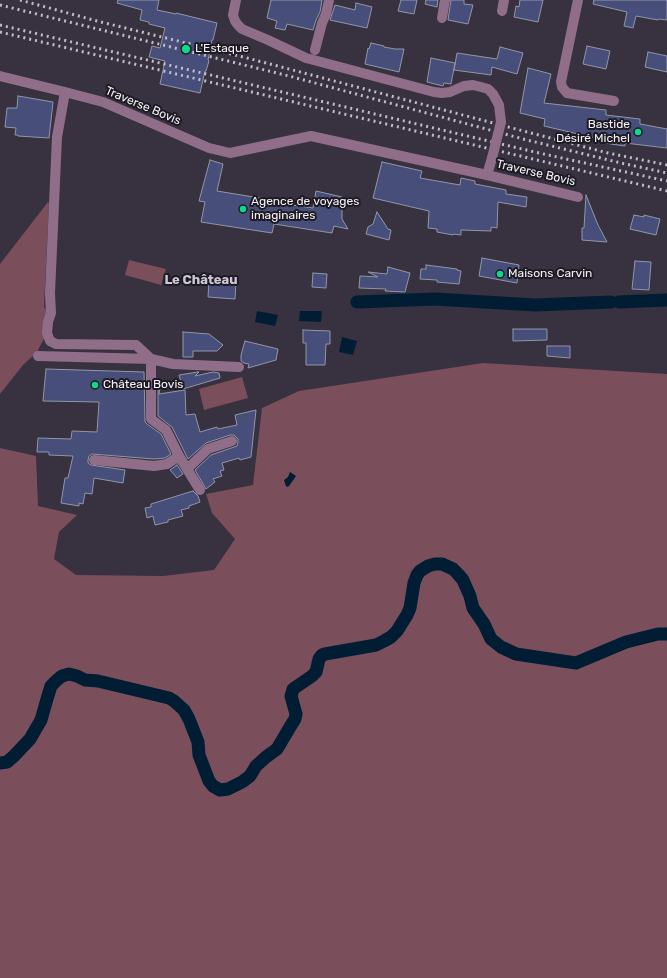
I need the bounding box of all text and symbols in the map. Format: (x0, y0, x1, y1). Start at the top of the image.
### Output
place label: L'Estaque (195, 42, 249, 56)
marker: L'Estaque (180, 43, 192, 55)
street label: Traverse Bovis (103, 84, 183, 128)
place label: Bastide Désiré Michel (556, 118, 630, 146)
marker: Bastide Désiré Michel (633, 127, 643, 137)
street label: Traverse Bovis (495, 157, 577, 189)
place label: Agence de voyages imaginaires (251, 195, 359, 223)
marker: Agence de voyages imaginaires (238, 204, 248, 214)
place label: Maisons Carvin (508, 267, 592, 281)
marker: Maisons Carvin (495, 269, 505, 279)
district label: Le Château (164, 272, 238, 288)
place label: Château Bovis (103, 378, 183, 392)
marker: Château Bovis (90, 380, 100, 390)

